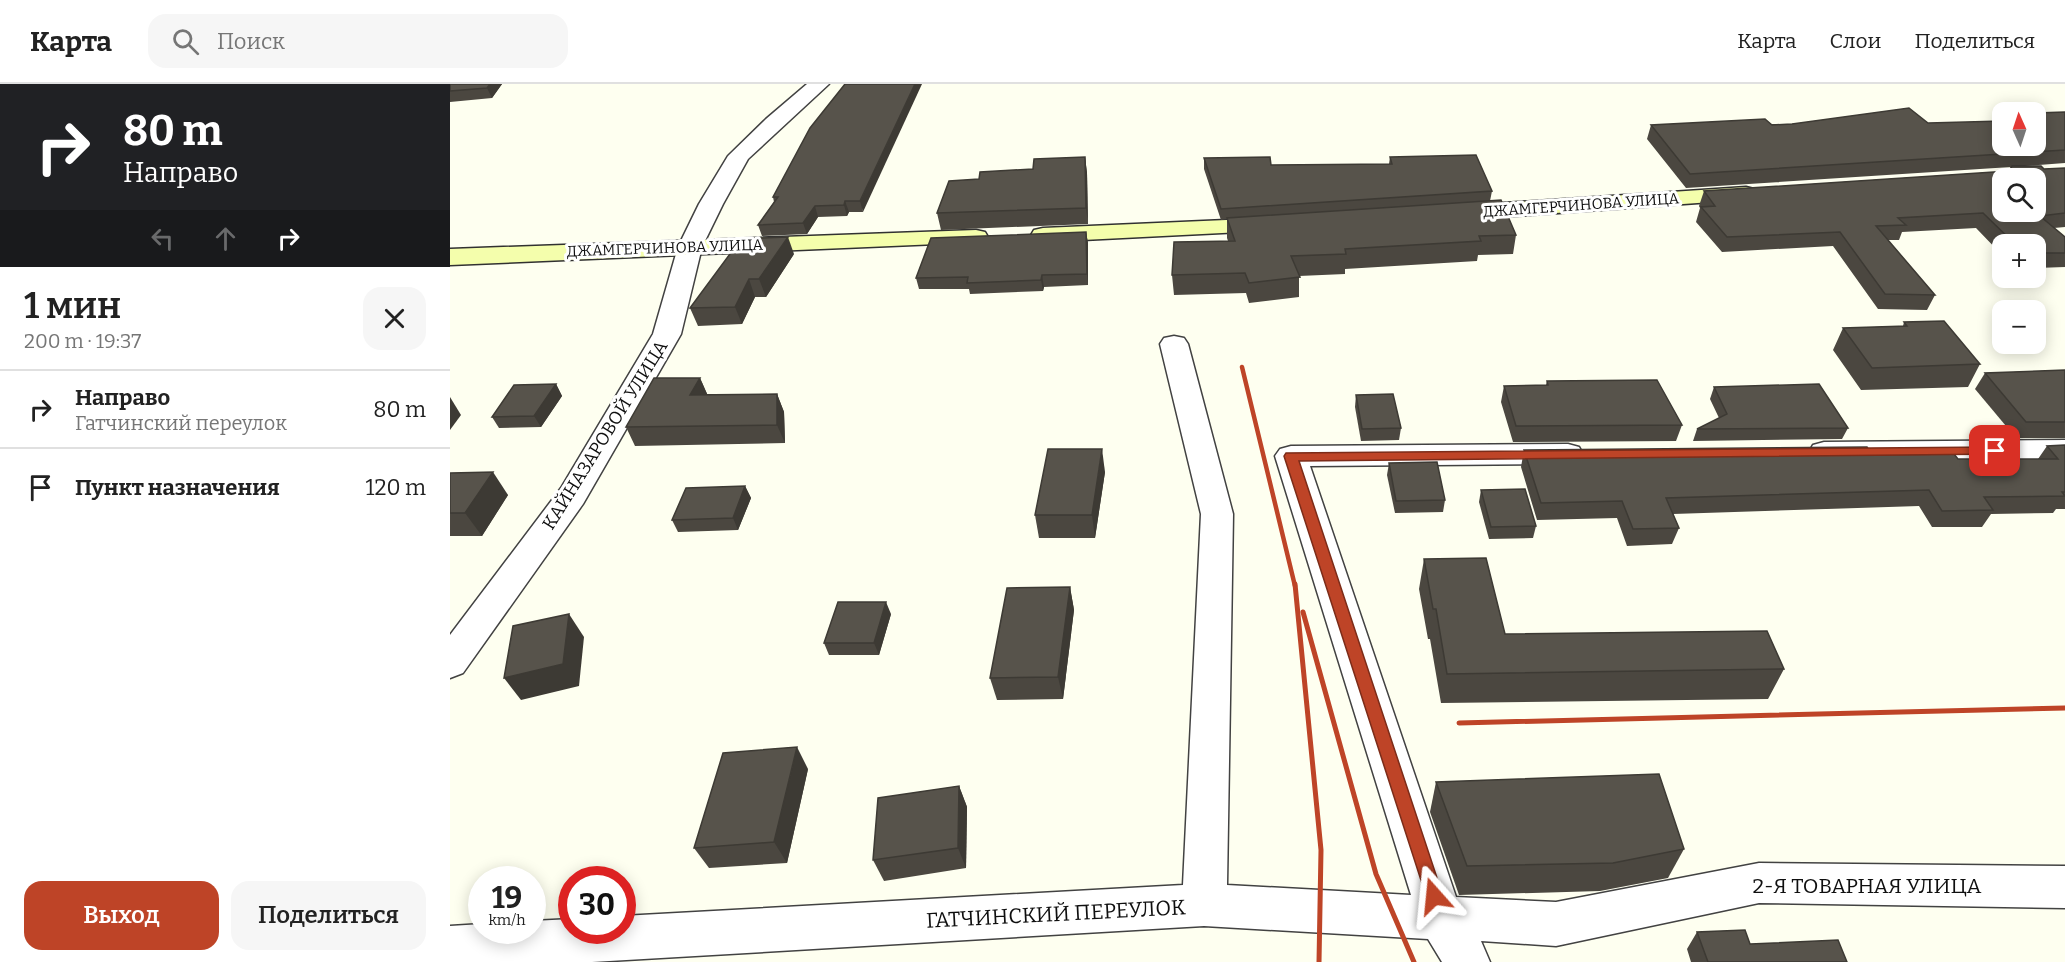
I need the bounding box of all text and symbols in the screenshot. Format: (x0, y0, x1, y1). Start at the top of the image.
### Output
search box (148, 14, 568, 68)
text: Карта (30, 25, 112, 58)
icon: search (169, 25, 202, 58)
text: Поиск (217, 28, 285, 55)
text: Карта (1737, 28, 1796, 54)
text: Слои (1829, 28, 1881, 54)
text: Поделиться (1914, 28, 2035, 54)
north arrow (1992, 102, 2046, 156)
map controls (1992, 102, 2046, 354)
text: 80 m (123, 106, 223, 156)
icon: right (24, 108, 102, 186)
text: Направо (123, 157, 238, 189)
button: search (1992, 168, 2046, 222)
street label: ДЖАМГЕРЧИНОВА УЛИЦА (1482, 189, 1680, 221)
icon: left (146, 222, 179, 255)
icon: ahead (209, 222, 242, 255)
icon: right (272, 222, 305, 255)
button: + (1992, 234, 2046, 288)
street label: ДЖАМГЕРЧИНОВА УЛИЦА (567, 236, 764, 260)
text: 1 мин (24, 284, 121, 328)
button: close (363, 287, 426, 350)
button: − (1992, 300, 2046, 354)
text: 200 m · 19:37 (24, 329, 141, 353)
street label: КАЙНАЗАРОВОЙ УЛИЦА (538, 336, 672, 534)
text: Направо (75, 384, 170, 411)
icon: right (24, 393, 57, 426)
text: 80 m (373, 396, 426, 423)
text: Гатчинский переулок (75, 411, 287, 435)
pin (1969, 425, 2020, 476)
icon: arrive (1978, 434, 2011, 467)
icon: arrive (24, 471, 57, 504)
text: Пункт назначения (75, 474, 280, 501)
text: 120 m (366, 474, 426, 501)
position arrow (1402, 864, 1466, 928)
speed limit sign: 30 (558, 866, 636, 944)
street label: 2-Я ТОВАРНАЯ УЛИЦА (1753, 873, 1982, 899)
text: 19 (492, 880, 522, 916)
button: Выход (24, 881, 219, 950)
button: Поделиться (231, 881, 426, 950)
street label: ГАТЧИНСКИЙ ПЕРЕУЛОК (926, 894, 1187, 934)
text: km/h (488, 911, 526, 929)

